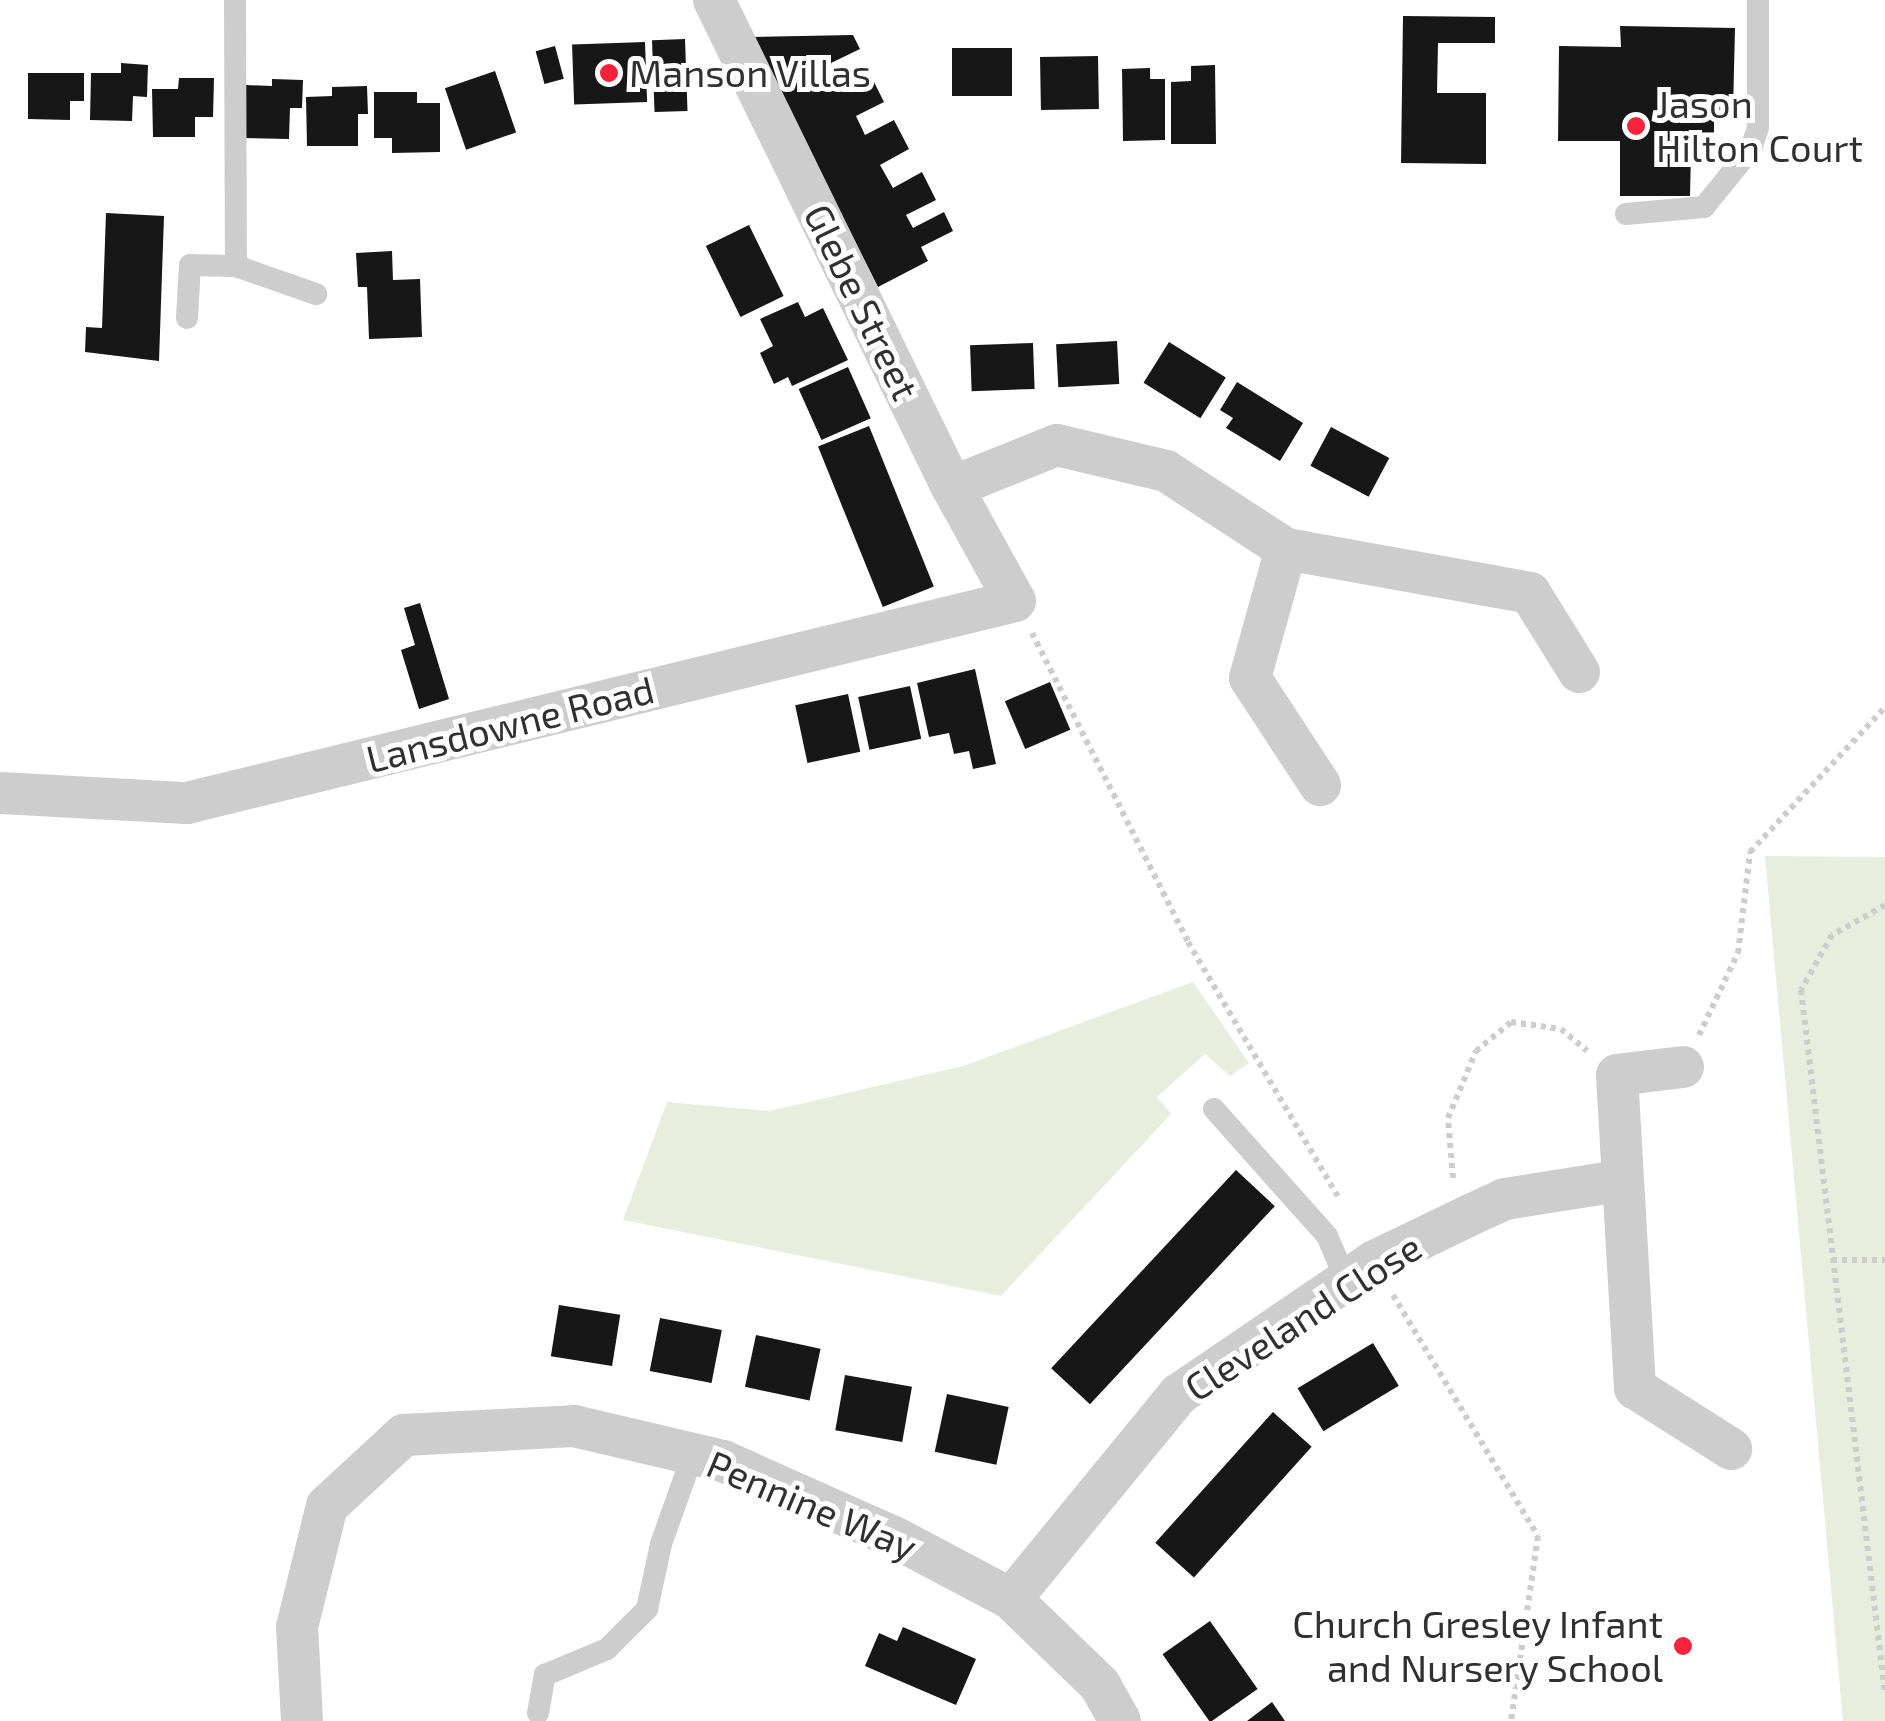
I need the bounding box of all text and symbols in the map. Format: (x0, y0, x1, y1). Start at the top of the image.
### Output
place label: Manson Villas (629, 50, 872, 96)
marker: Manson Villas (598, 62, 620, 84)
place label: Jason Hilton Court (1656, 81, 1863, 170)
marker: Jason Hilton Court (1625, 115, 1647, 137)
street label: Glebe Street (795, 197, 929, 407)
street label: Lansdowne Road (361, 666, 659, 782)
street label: Cleveland Close (1176, 1224, 1430, 1410)
street label: Pennine Way (700, 1440, 924, 1570)
place label: Church Gresley Infant and Nursery School (1291, 1601, 1663, 1690)
marker: Church Gresley Infant and Nursery School (1672, 1635, 1694, 1657)

